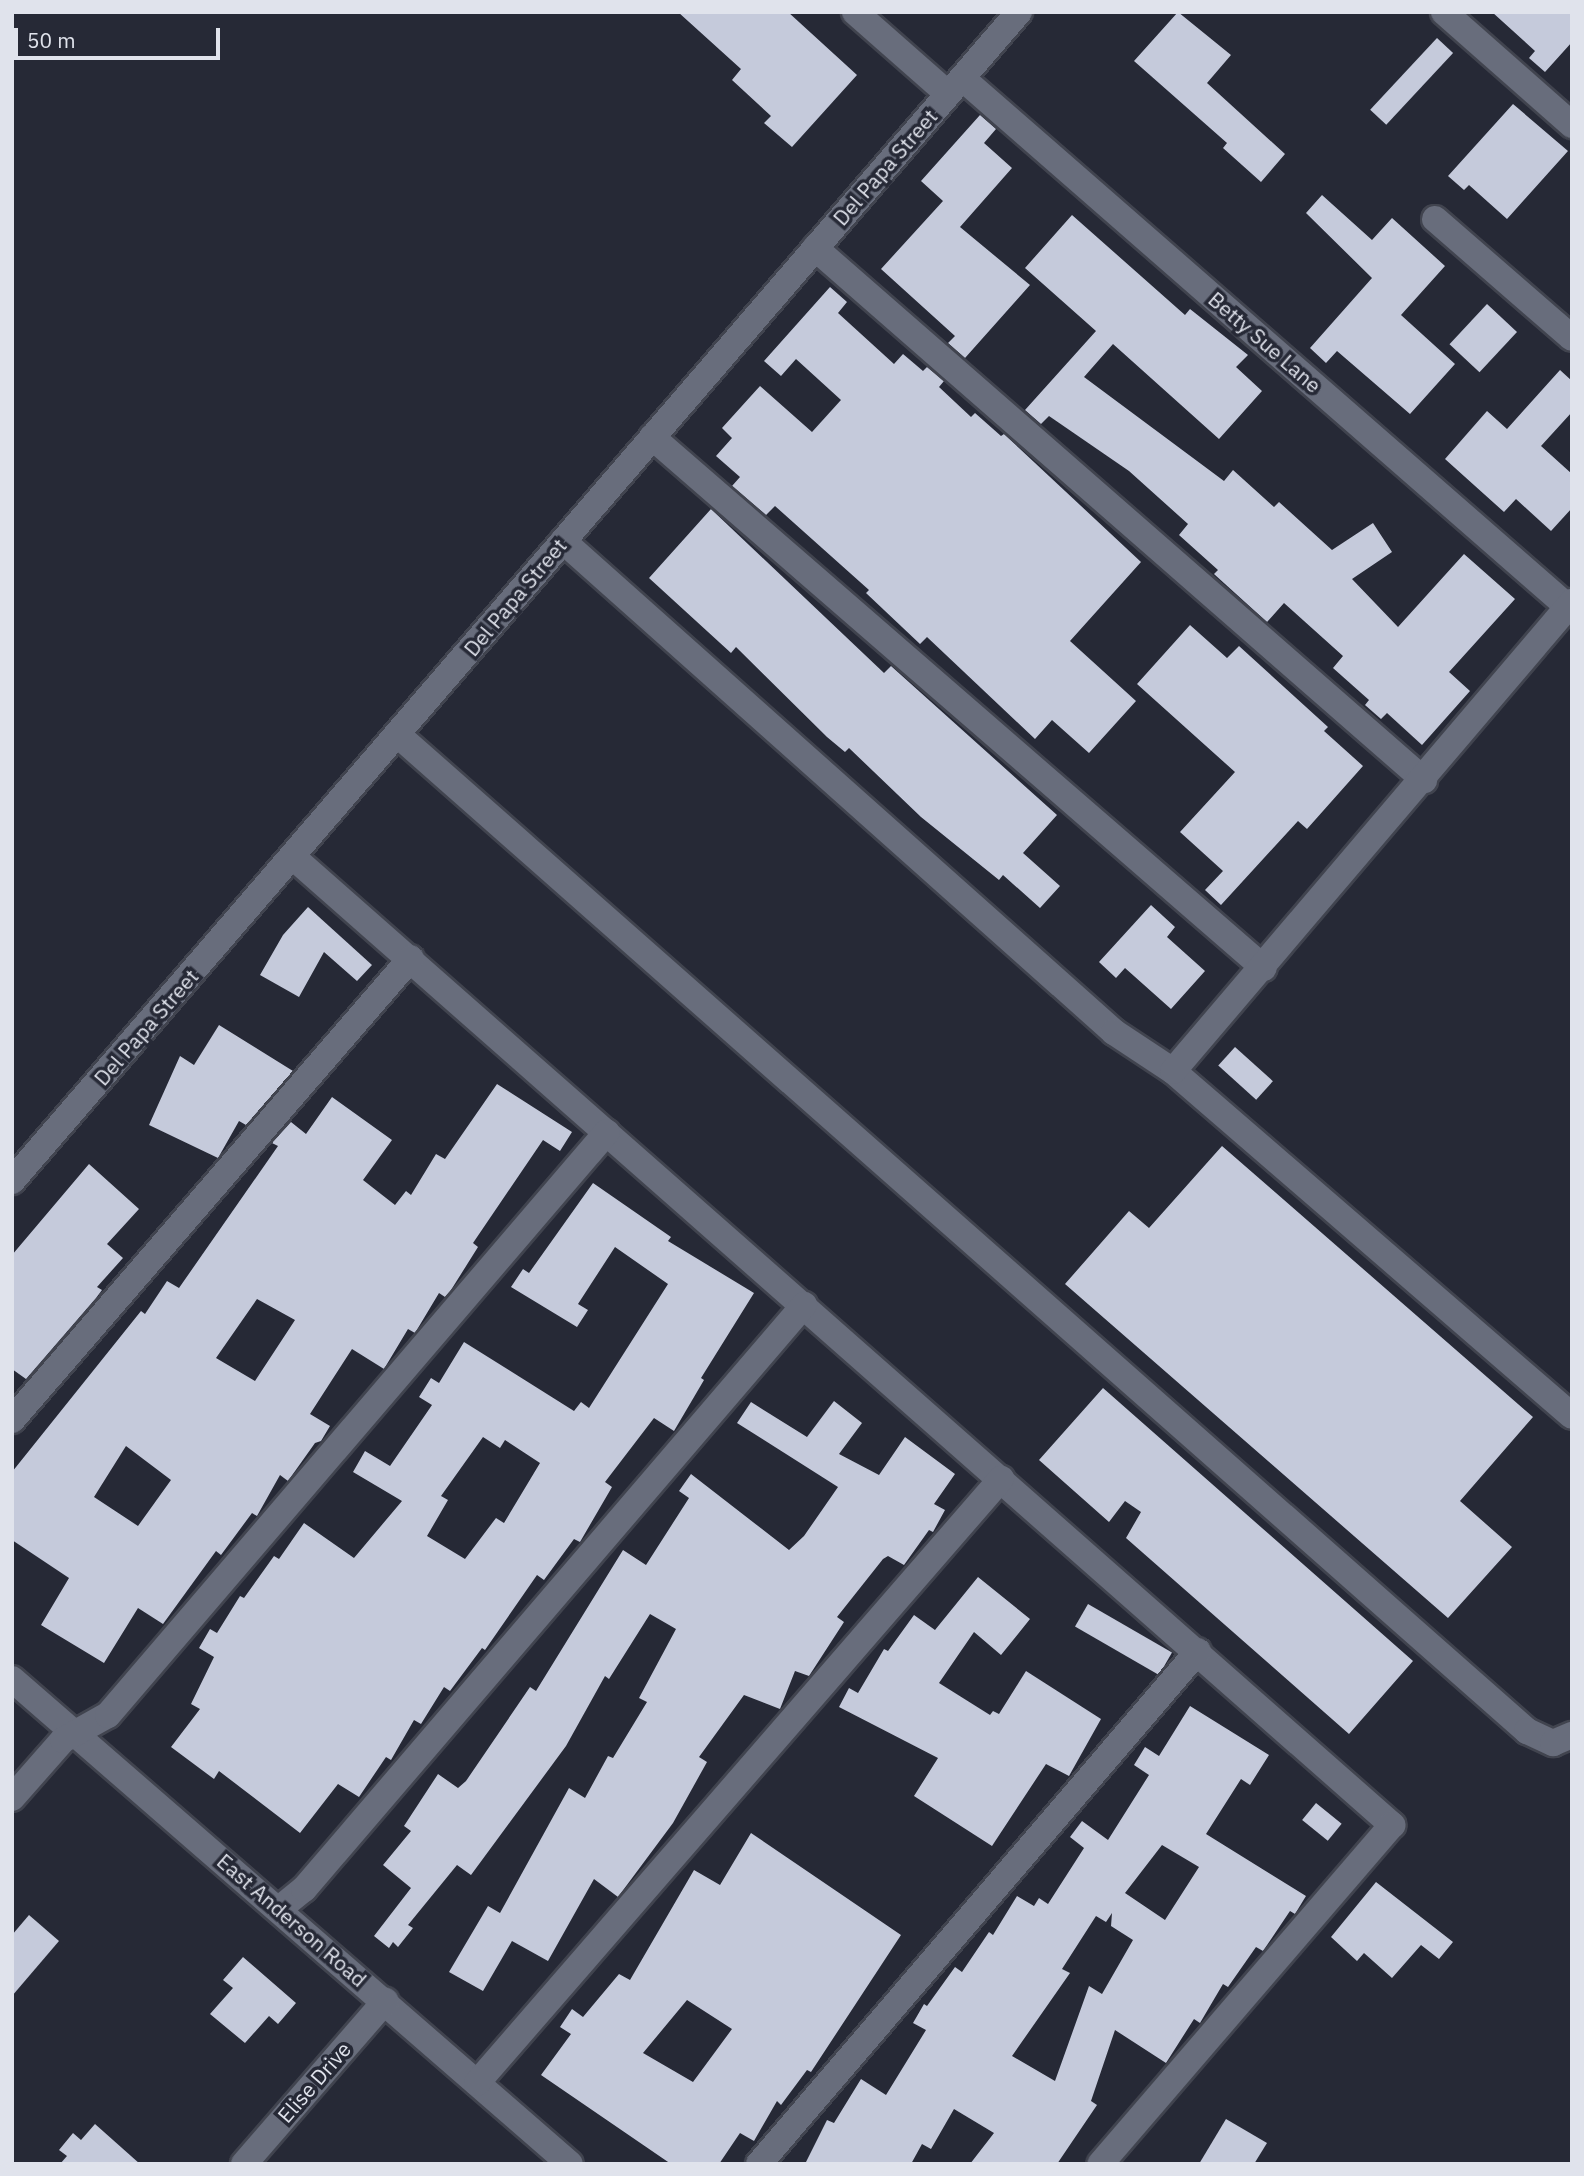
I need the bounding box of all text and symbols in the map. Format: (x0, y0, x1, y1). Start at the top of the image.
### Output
scale bar (18, 14, 224, 58)
text: 50 m (27, 26, 76, 54)
street label: Del Papa Street (828, 104, 942, 230)
street label: Betty Sue Lane (1204, 286, 1326, 398)
street label: Del Papa Street (458, 533, 572, 661)
street label: Del Papa Street (89, 964, 203, 1090)
street label: East Anderson Road (212, 1848, 372, 1992)
street label: Elise Drive (272, 2037, 356, 2127)

